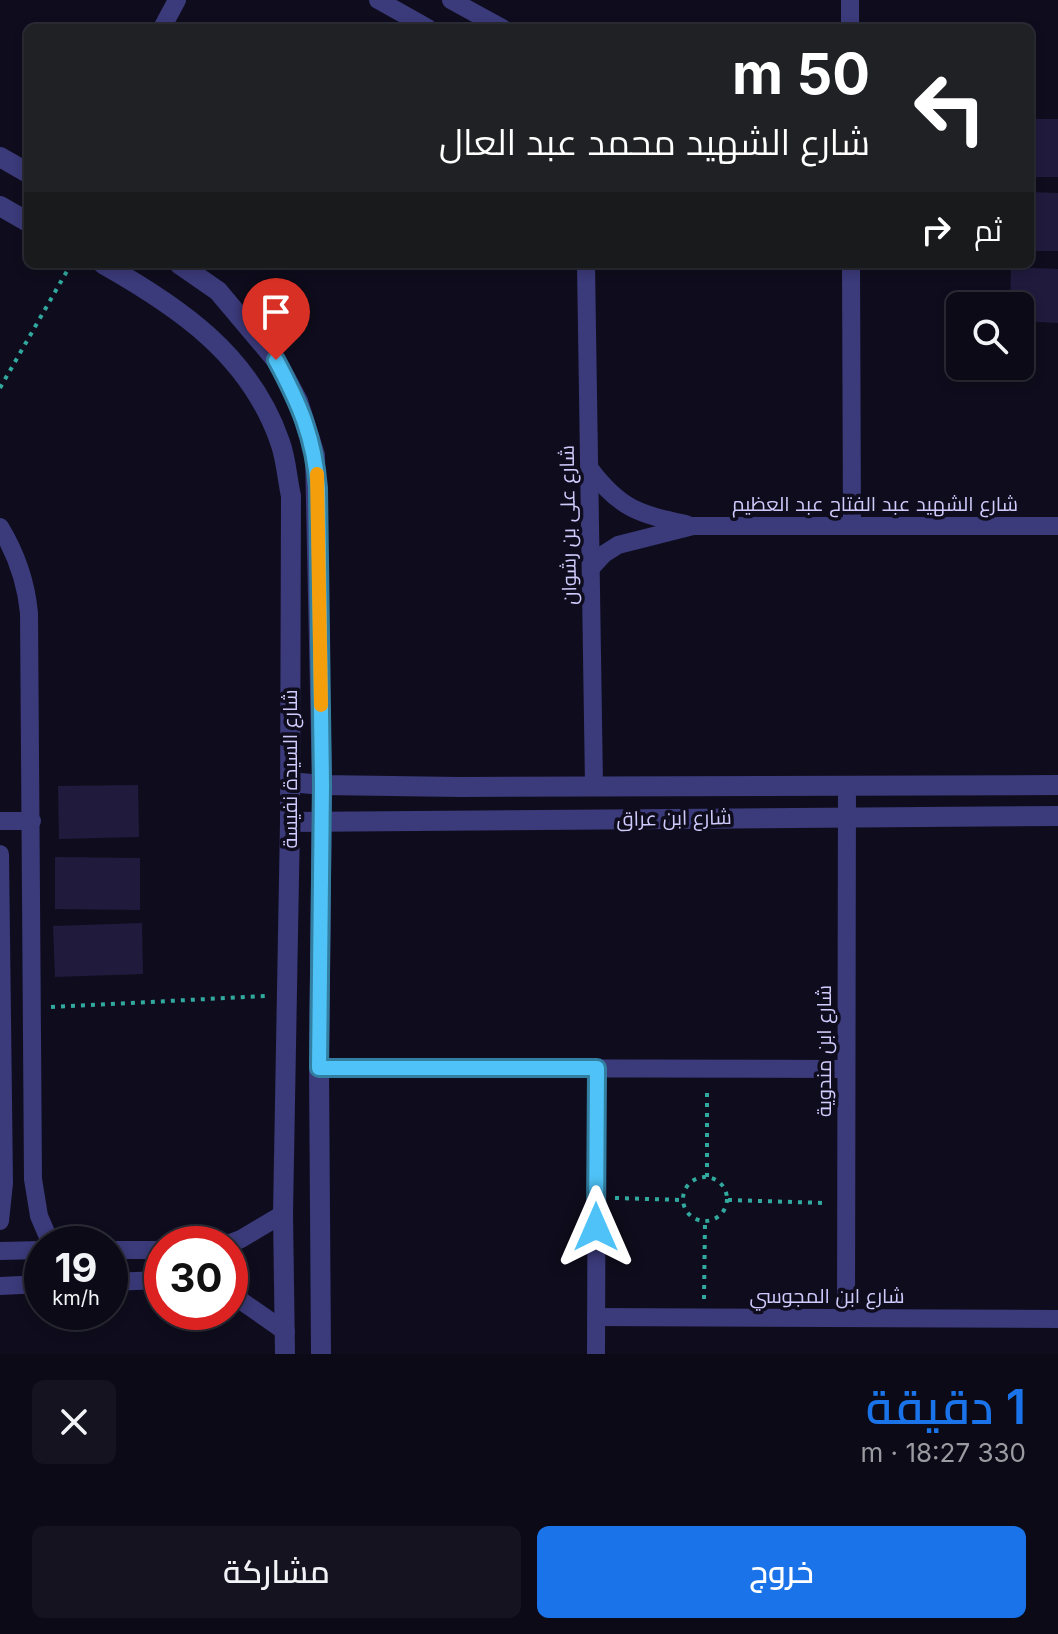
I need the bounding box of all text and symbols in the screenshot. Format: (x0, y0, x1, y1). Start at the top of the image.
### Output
text: 50 m (732, 40, 870, 108)
icon: left (898, 56, 1002, 160)
text: شارع الشهيد محمد عبد العال (439, 120, 870, 164)
icon: right (914, 208, 958, 252)
text: ثم (974, 212, 1002, 248)
pin (242, 278, 310, 360)
icon: arrive (254, 290, 298, 334)
map controls (946, 292, 1034, 380)
button: search (946, 292, 1034, 380)
street label: شارع على بن رشوان (555, 445, 583, 605)
street label: شارع الشهيد عبد الفتاح عبد العظيم (732, 492, 1018, 518)
street label: شارع السيدة نفيسة (278, 689, 304, 849)
street label: شارع ابن عراق (616, 805, 732, 833)
street label: شارع ابن مندوية (812, 985, 838, 1117)
position arrow (554, 1185, 638, 1269)
speed limit sign: 30 (144, 1226, 248, 1330)
text: 19 (54, 1243, 98, 1292)
street label: شارع ابن المجوسي (750, 1284, 904, 1311)
text: km/h (52, 1286, 100, 1310)
text: 1 دقيقة (866, 1377, 1026, 1436)
button: close (32, 1380, 116, 1464)
text: 330 m · 18:27 (861, 1437, 1026, 1468)
button: مشاركة (32, 1526, 521, 1618)
button: خروج (537, 1526, 1026, 1618)

